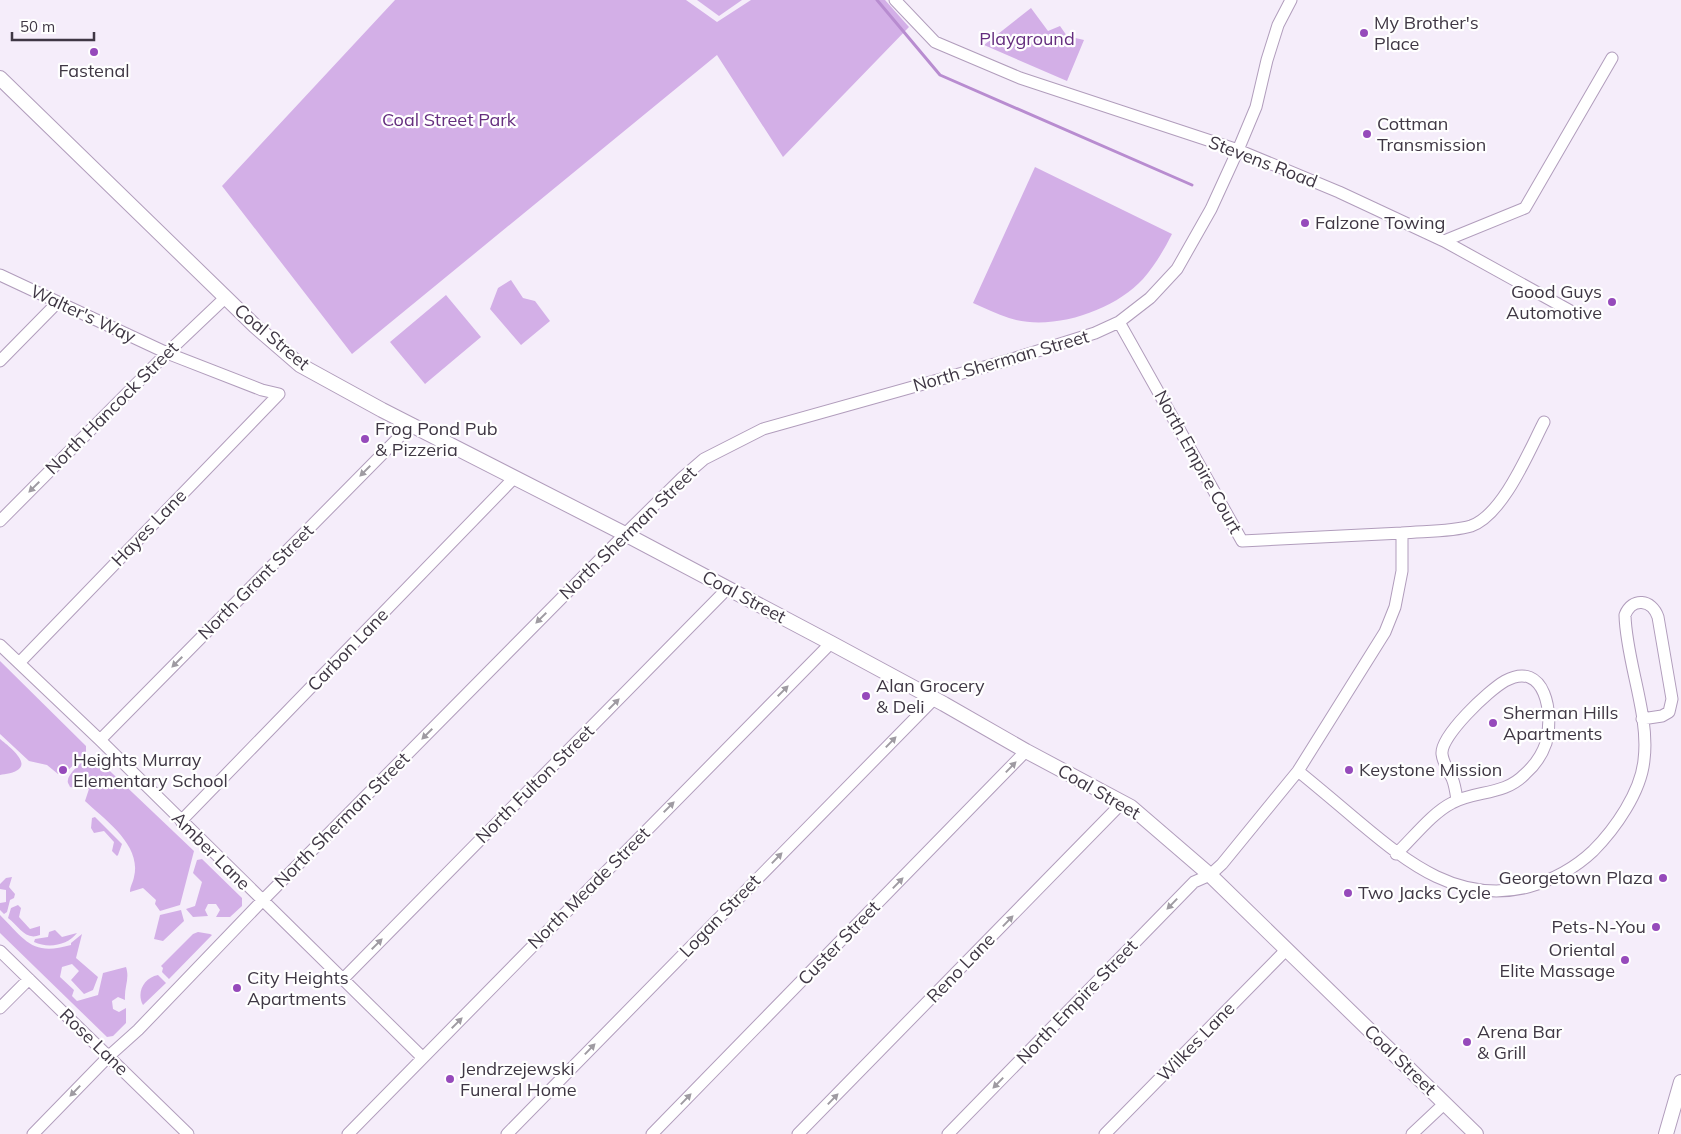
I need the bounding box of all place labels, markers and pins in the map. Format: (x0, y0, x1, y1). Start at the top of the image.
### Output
place label: My Brother's Place (1374, 11, 1479, 55)
marker: My Brother's Place (1358, 27, 1370, 39)
marker: Fastenal (88, 46, 100, 58)
place label: Fastenal (58, 59, 130, 82)
place label: Cottman Transmission (1377, 112, 1486, 156)
marker: Cottman Transmission (1361, 128, 1373, 140)
place label: Falzone Towing (1315, 211, 1445, 234)
marker: Falzone Towing (1299, 217, 1311, 229)
place label: Good Guys Automotive (1506, 280, 1602, 324)
marker: Good Guys Automotive (1606, 296, 1618, 308)
place label: Frog Pond Pub & Pizzeria (375, 417, 498, 461)
marker: Frog Pond Pub & Pizzeria (359, 433, 371, 445)
place label: Alan Grocery & Deli (876, 674, 985, 718)
marker: Alan Grocery & Deli (860, 690, 872, 702)
place label: Sherman Hills Apartments (1503, 701, 1619, 745)
marker: Sherman Hills Apartments (1487, 717, 1499, 729)
place label: Heights Murray Elementary School (73, 748, 228, 792)
place label: Keystone Mission (1359, 758, 1502, 781)
marker: Heights Murray Elementary School (57, 764, 69, 776)
marker: Keystone Mission (1343, 764, 1355, 776)
place label: Georgetown Plaza (1499, 866, 1653, 889)
marker: Georgetown Plaza (1657, 872, 1669, 884)
place label: Two Jacks Cycle (1358, 881, 1491, 904)
marker: Two Jacks Cycle (1342, 887, 1354, 899)
place label: Pets-N-You (1552, 915, 1646, 938)
marker: Pets-N-You (1650, 921, 1662, 933)
place label: Oriental Elite Massage (1500, 938, 1615, 982)
marker: Oriental Elite Massage (1619, 954, 1631, 966)
place label: City Heights Apartments (247, 966, 349, 1010)
marker: City Heights Apartments (231, 982, 243, 994)
place label: Arena Bar & Grill (1477, 1020, 1563, 1064)
marker: Arena Bar & Grill (1461, 1036, 1473, 1048)
place label: Jendrzejewski Funeral Home (460, 1057, 577, 1101)
marker: Jendrzejewski Funeral Home (444, 1073, 456, 1085)

